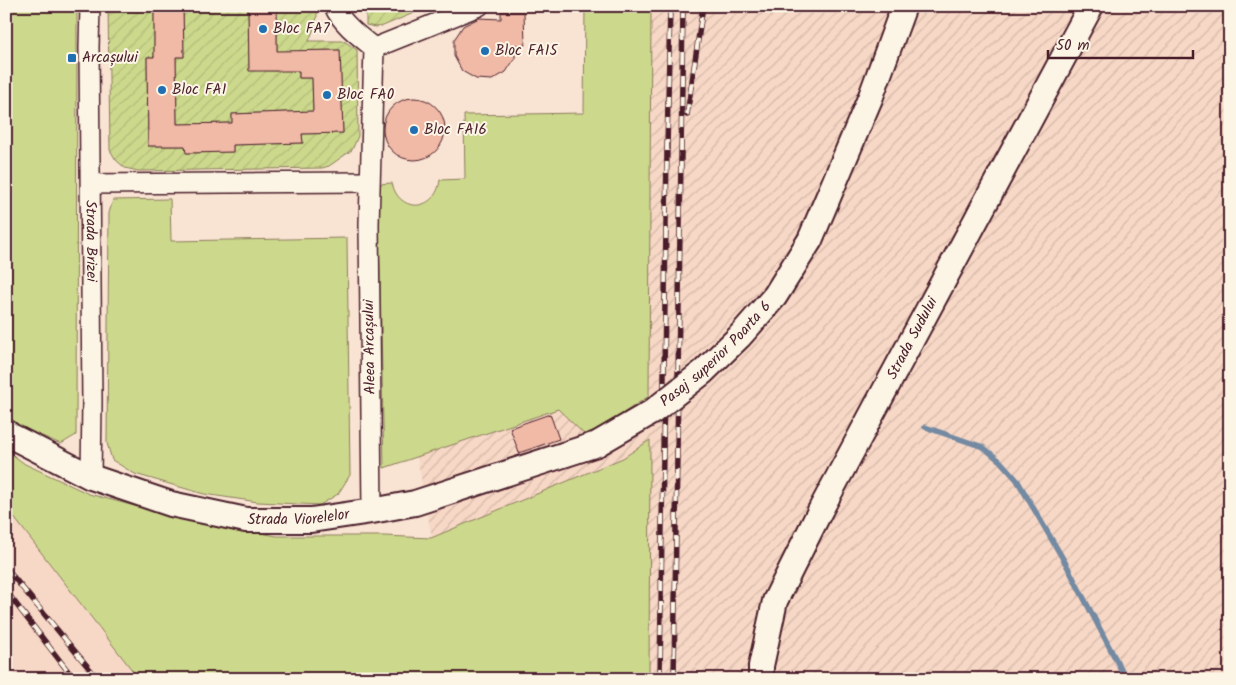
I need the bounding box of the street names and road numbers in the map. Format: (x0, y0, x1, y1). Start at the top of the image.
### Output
street label: Strada Brizei (78, 200, 103, 283)
street label: Strada Sudului (881, 291, 945, 384)
street label: Pasaj superior Poarta 6 (655, 296, 777, 413)
street label: Aleea Arcașului (357, 298, 383, 395)
street label: Strada Viorelelor (247, 502, 352, 532)

